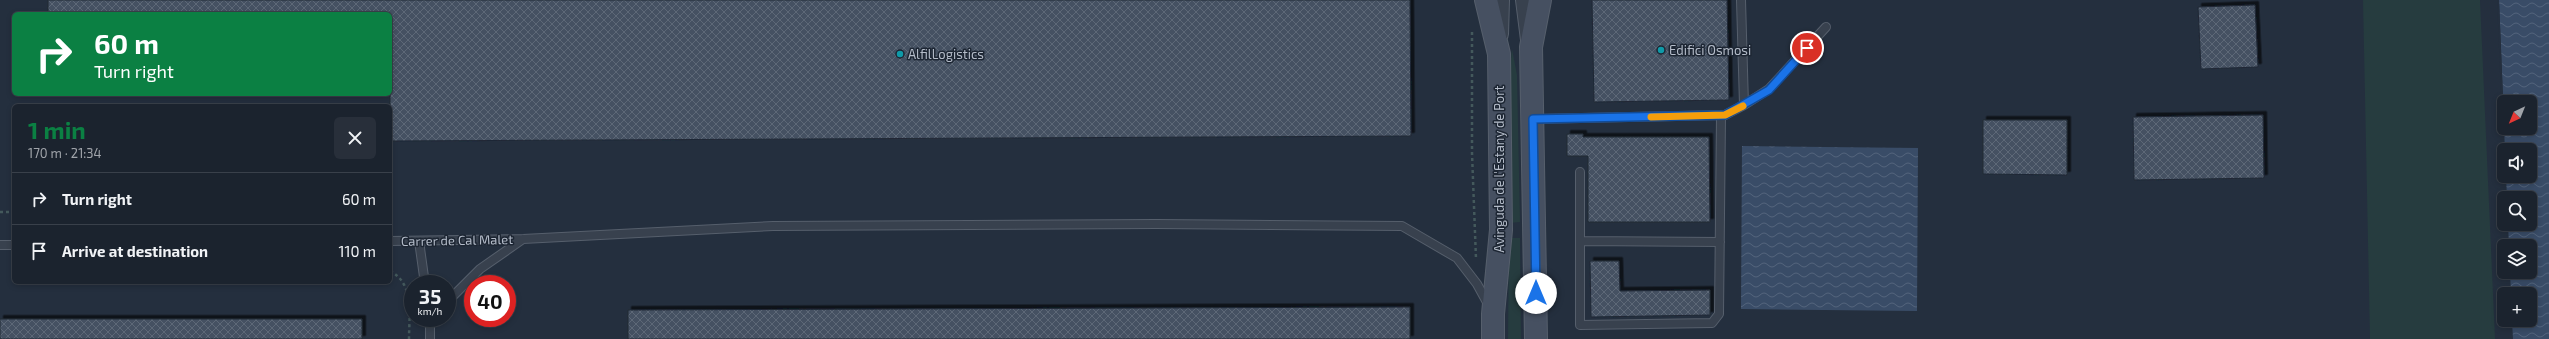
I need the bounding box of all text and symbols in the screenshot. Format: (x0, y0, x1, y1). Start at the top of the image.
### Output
text: 60 m (94, 26, 159, 60)
icon: right (28, 28, 80, 80)
pin (1790, 31, 1824, 65)
icon: arrive (1796, 37, 1818, 59)
place label: Edifici Osmosi (1669, 42, 1751, 58)
marker: Edifici Osmosi (1656, 45, 1666, 55)
place label: AlfilLogistics (908, 46, 984, 62)
marker: AlfilLogistics (895, 49, 905, 59)
text: Turn right (94, 60, 174, 82)
street label: Avinguda de l'Estany de Port (1491, 86, 1507, 252)
north arrow (2497, 95, 2537, 135)
map controls (2497, 95, 2537, 327)
text: 1 min (28, 115, 86, 144)
button: close (334, 117, 376, 159)
button: sound (2497, 143, 2537, 183)
text: 170 m · 21:34 (28, 145, 102, 161)
icon: right (28, 188, 50, 210)
text: Turn right (62, 190, 132, 208)
text: 60 m (342, 190, 376, 208)
button: search (2497, 191, 2537, 231)
street label: Carrer de Cal Malet (401, 231, 513, 249)
button: layers (2497, 239, 2537, 279)
icon: arrive (28, 240, 50, 262)
text: Arrive at destination (62, 242, 208, 260)
text: 110 m (339, 242, 376, 260)
position arrow (1515, 272, 1557, 314)
speed limit sign: 40 (464, 275, 516, 327)
text: 35 (419, 284, 441, 308)
button: + (2497, 287, 2537, 327)
text: km/h (418, 305, 442, 317)

